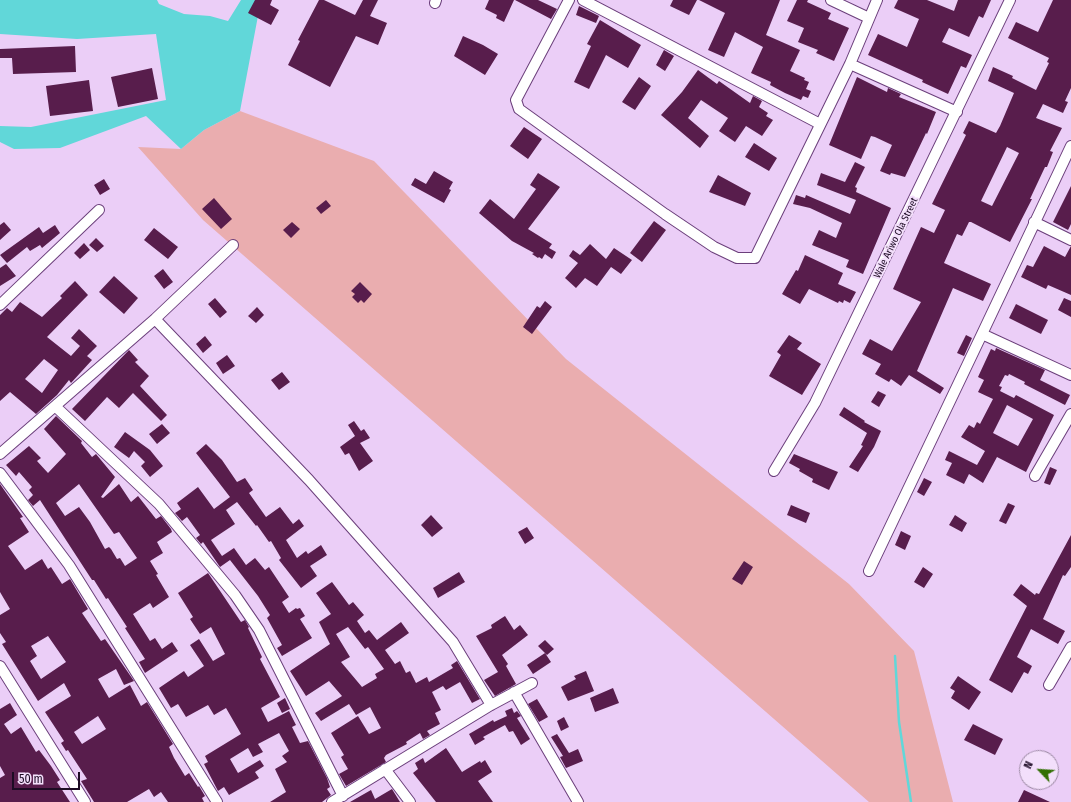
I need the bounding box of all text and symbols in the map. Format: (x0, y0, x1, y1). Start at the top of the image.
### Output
street label: Wale Ariwo Ola Street (871, 196, 921, 280)
north arrow (1019, 750, 1059, 790)
text: N (1021, 759, 1036, 771)
scale bar (14, 764, 82, 790)
text: 50 m (19, 772, 43, 786)

